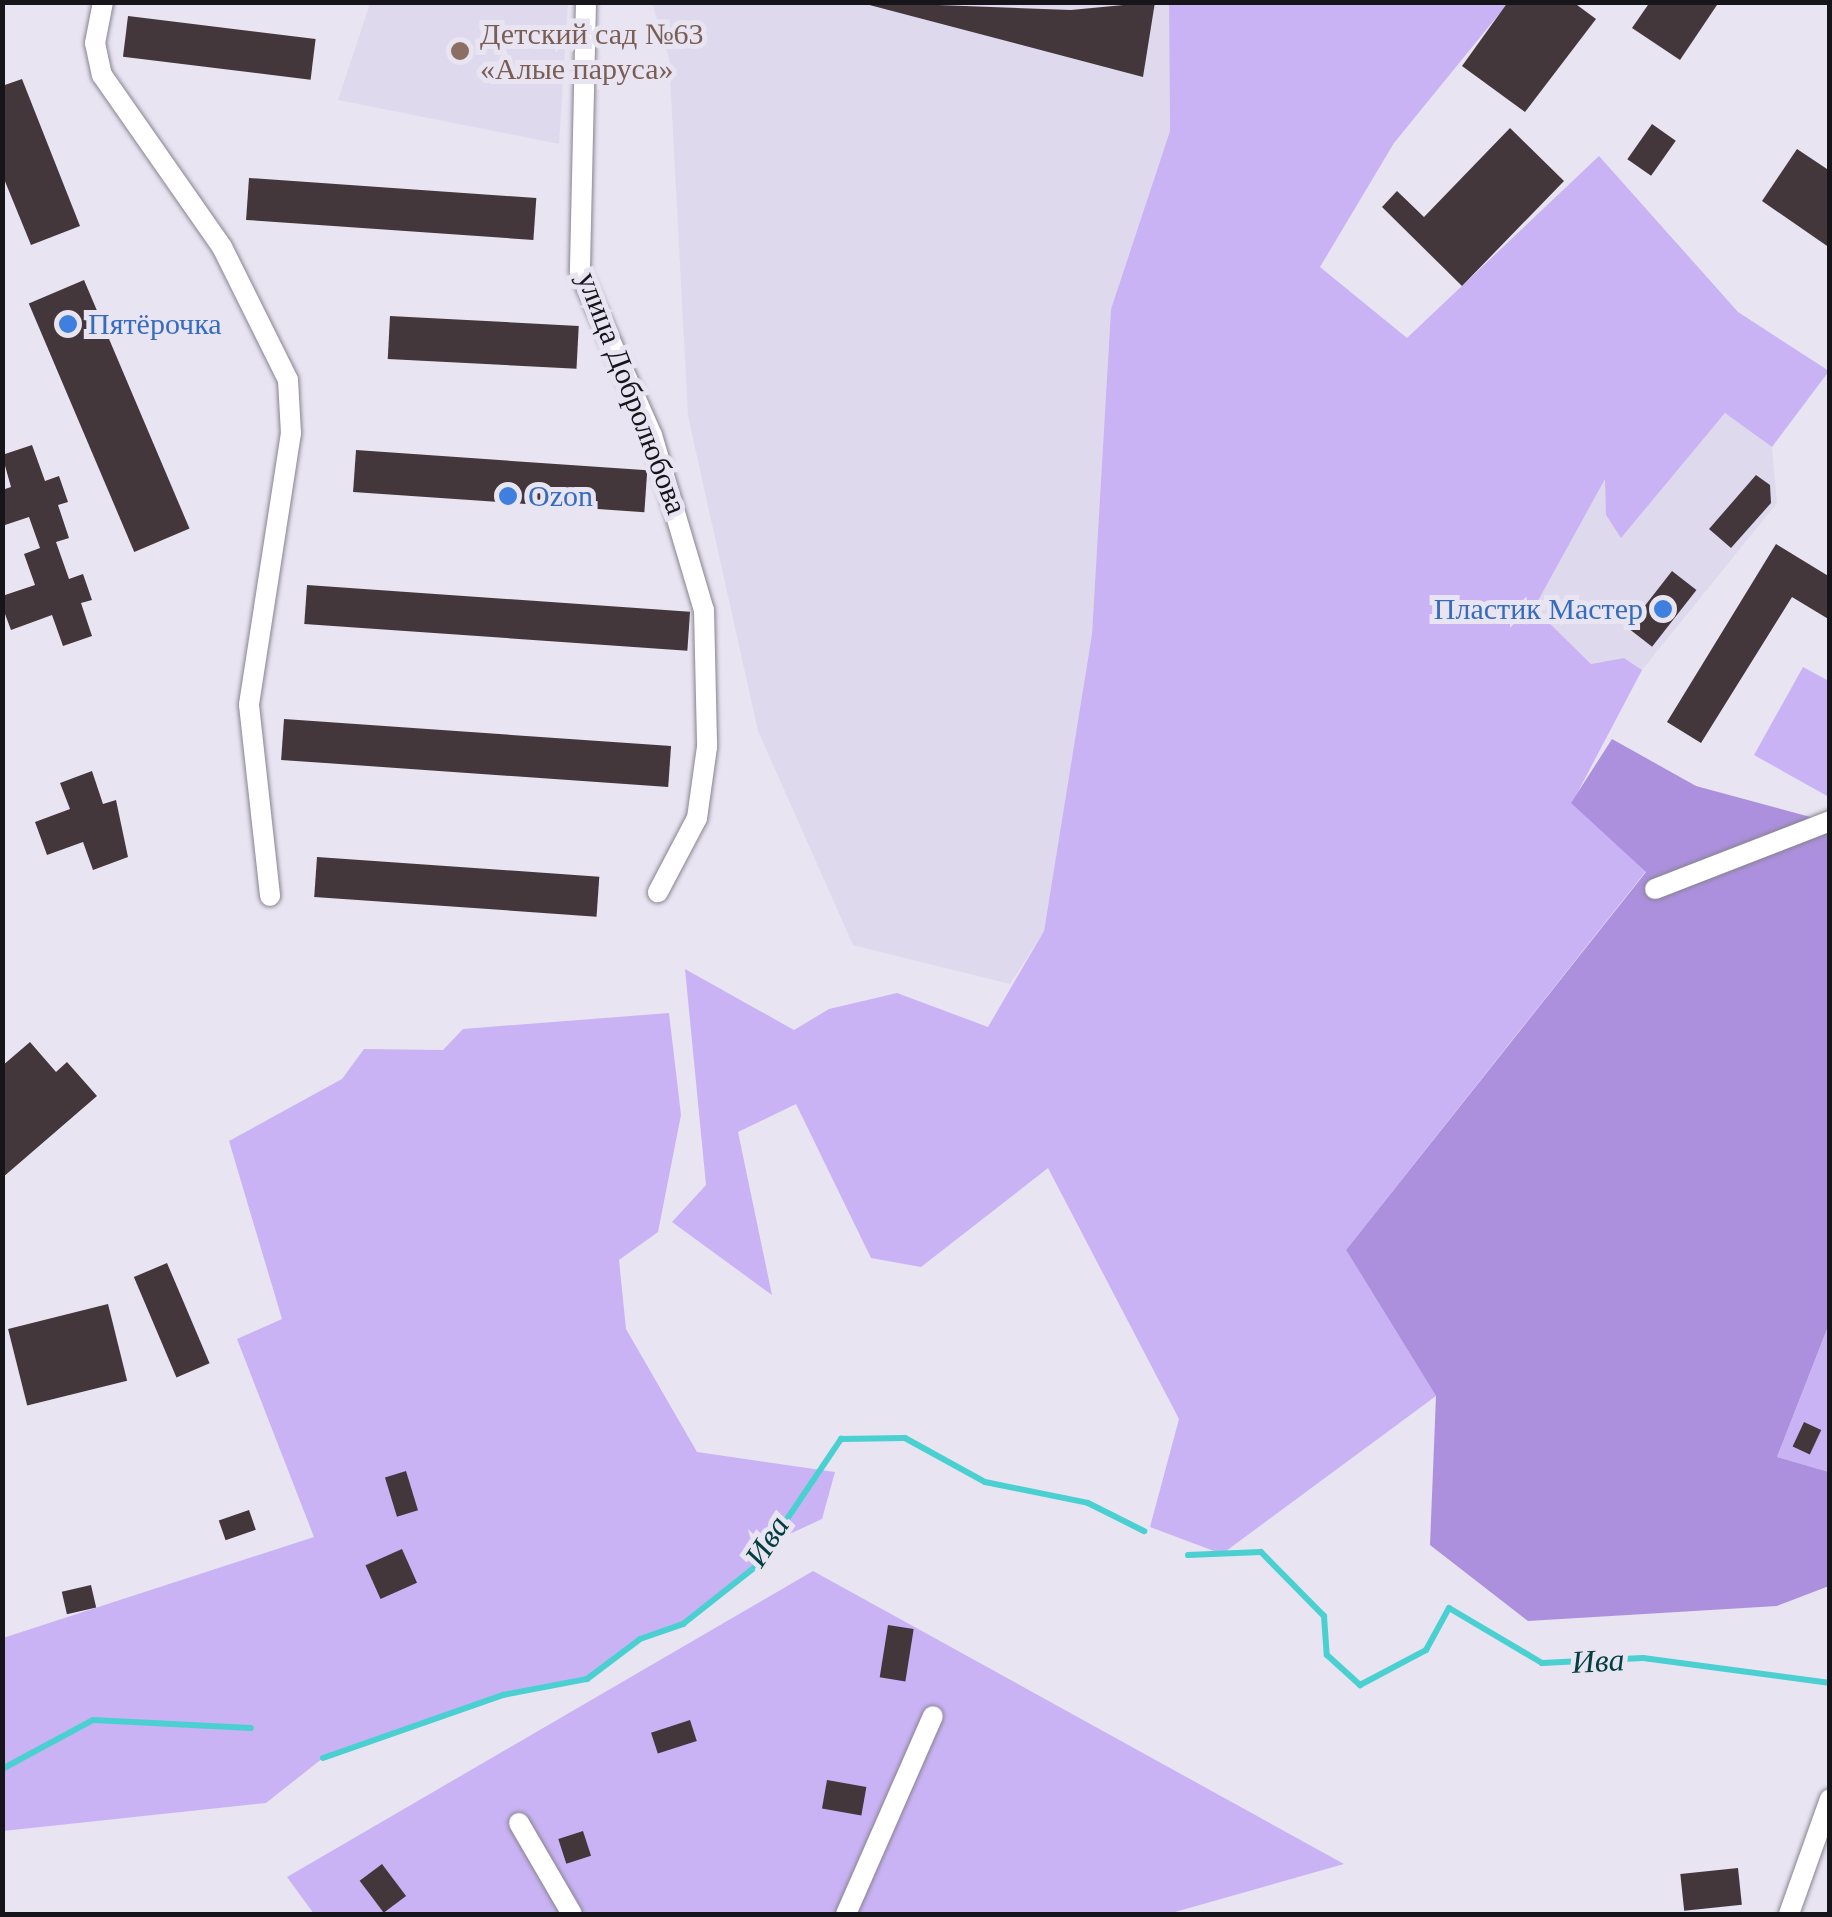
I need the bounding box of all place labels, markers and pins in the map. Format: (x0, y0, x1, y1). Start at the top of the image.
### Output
place label: Детский сад №63 «Алые паруса» (480, 16, 704, 86)
marker: Детский сад №63 «Алые паруса» (449, 40, 471, 62)
place label: Пятёрочка (88, 306, 222, 342)
marker: Пятёрочка (57, 313, 79, 335)
place label: Ozon (528, 478, 593, 514)
marker: Ozon (497, 485, 519, 507)
place label: Пластик Мастер (1434, 591, 1643, 627)
marker: Пластик Мастер (1652, 598, 1674, 620)

